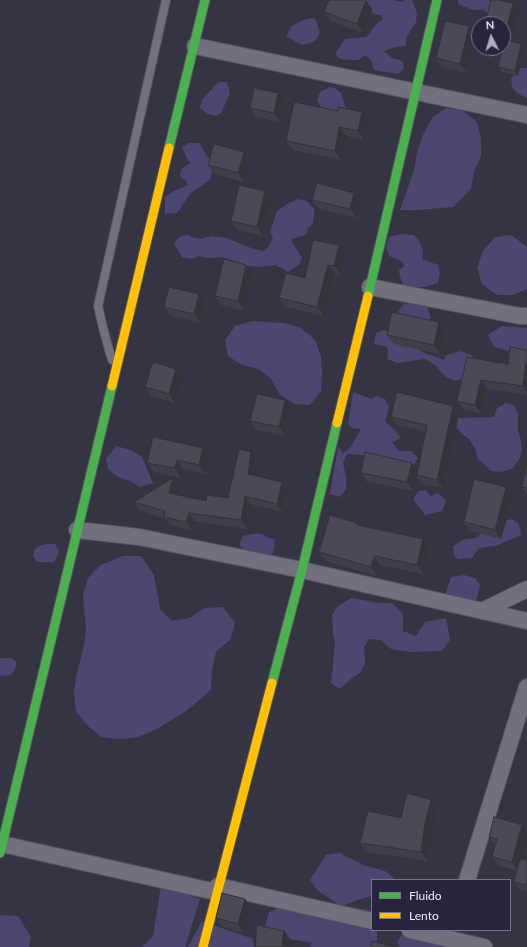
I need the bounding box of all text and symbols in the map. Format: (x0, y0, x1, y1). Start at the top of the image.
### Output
north arrow (471, 16, 511, 56)
text: N (485, 18, 495, 31)
legend (371, 879, 511, 931)
text: Fluido (409, 888, 442, 903)
text: Lento (409, 908, 439, 923)

